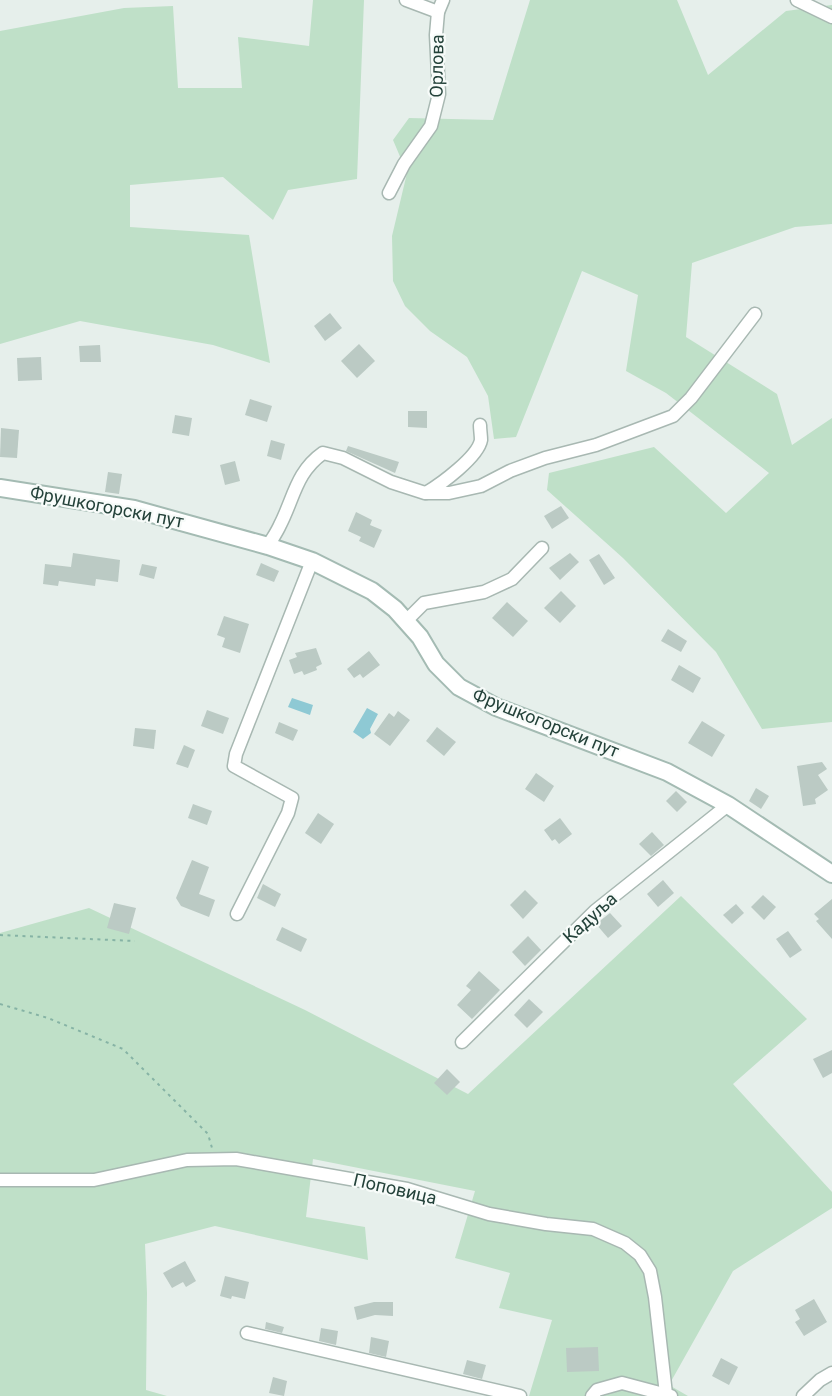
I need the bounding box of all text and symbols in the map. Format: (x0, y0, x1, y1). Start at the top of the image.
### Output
street label: Орлова (425, 34, 448, 98)
street label: Фрушкогорски пут (28, 481, 186, 532)
street label: Фрушкогорски пут (470, 684, 623, 762)
street label: Кадуља (558, 888, 621, 947)
street label: Поповица (351, 1169, 439, 1208)

